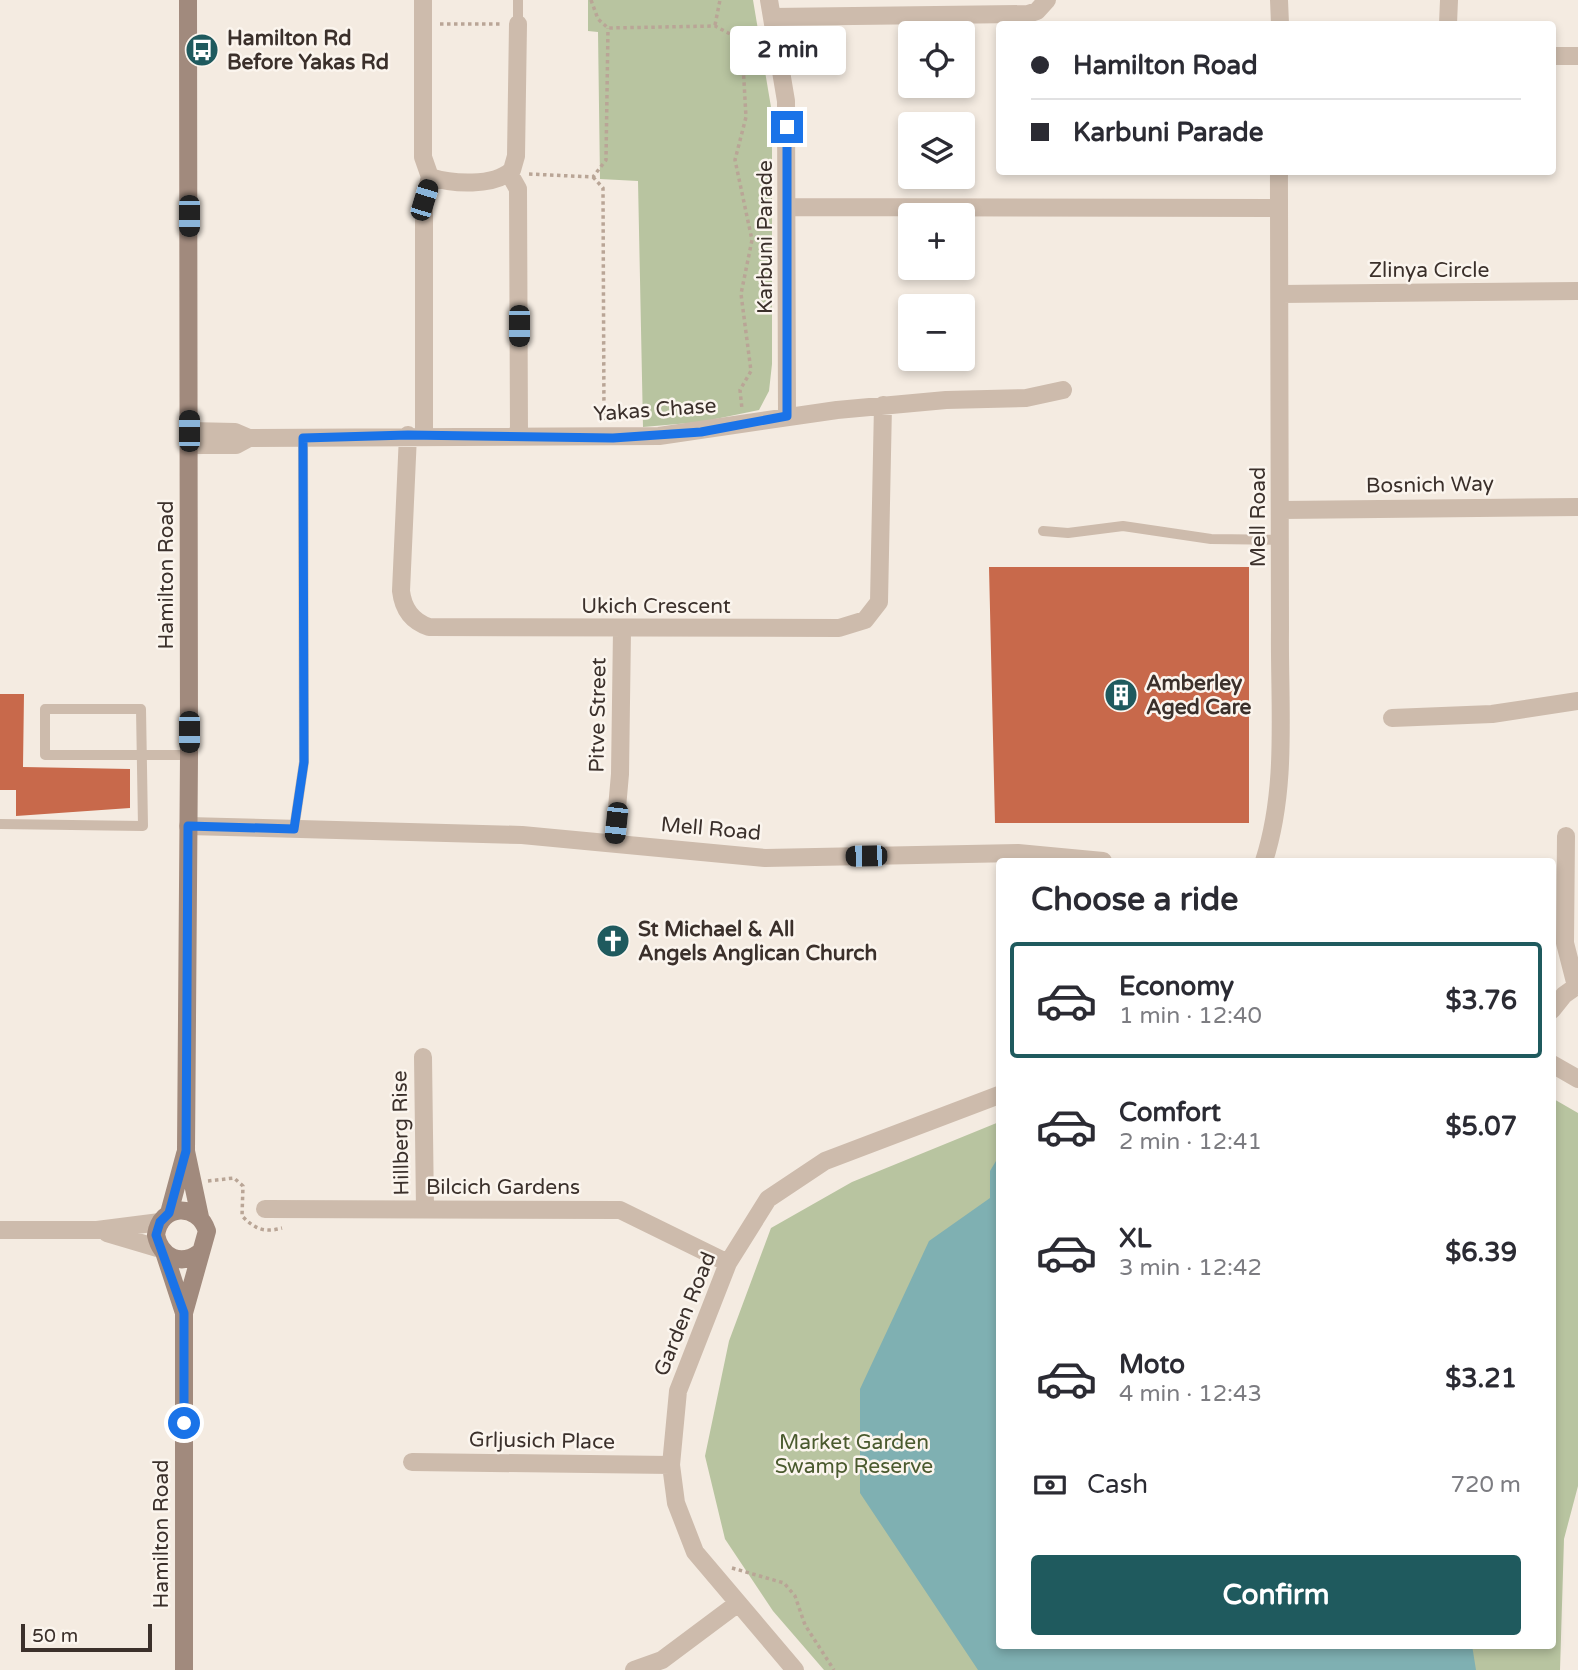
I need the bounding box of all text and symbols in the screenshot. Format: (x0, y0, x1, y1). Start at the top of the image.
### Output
map controls (898, 21, 975, 371)
button: locate (898, 21, 975, 98)
callout: 2 min (729, 25, 845, 74)
place label: Hamilton Rd Before Yakas Rd (227, 26, 389, 75)
bus stop icon: Hamilton Rd Before Yakas Rd (183, 31, 221, 69)
text: 2 min (757, 36, 819, 64)
text: Hamilton Road (1073, 50, 1258, 81)
route end (771, 111, 803, 143)
button: layers (898, 112, 975, 189)
text: Karbuni Parade (1073, 117, 1263, 148)
street label: Karbuni Parade (753, 160, 778, 314)
car (408, 177, 441, 223)
car (179, 195, 200, 237)
button: + (898, 203, 975, 280)
street label: Zlinya Circle (1369, 258, 1489, 283)
button: − (898, 294, 975, 371)
car (509, 305, 530, 347)
street label: Yakas Chase (593, 393, 717, 427)
car (179, 410, 200, 452)
street label: Mell Road (1246, 467, 1271, 567)
street label: Bosnich Way (1366, 471, 1494, 499)
street label: Hamilton Road (154, 500, 179, 650)
street label: Ukich Crescent (581, 594, 731, 619)
street label: Pitve Street (584, 657, 612, 773)
place label: Amberley Aged Care (1146, 671, 1251, 720)
building icon: Amberley Aged Care (1102, 676, 1140, 714)
car (179, 711, 200, 753)
car (604, 801, 629, 845)
street label: Mell Road (660, 812, 762, 846)
car (845, 845, 888, 867)
text: Choose a ride (1031, 881, 1238, 919)
place label: St Michael & All Angels Anglican Church (638, 917, 877, 966)
church icon: St Michael & All Angels Anglican Church (594, 922, 632, 960)
icon: car (1035, 969, 1098, 1032)
text: Economy (1119, 971, 1234, 1002)
text: $3.76 (1445, 985, 1517, 1016)
text: 1 min · 12:40 (1119, 1002, 1262, 1030)
street label: Hillberg Rise (387, 1070, 415, 1196)
icon: car (1035, 1095, 1098, 1158)
text: Comfort (1119, 1097, 1221, 1128)
text: $5.07 (1445, 1111, 1517, 1142)
text: 2 min · 12:41 (1119, 1128, 1262, 1156)
street label: Bilcich Gardens (426, 1175, 580, 1200)
icon: car (1035, 1221, 1098, 1284)
text: XL (1119, 1223, 1151, 1254)
text: $6.39 (1445, 1237, 1517, 1268)
street label: Garden Road (649, 1248, 721, 1380)
text: 3 min · 12:42 (1119, 1254, 1262, 1282)
icon: car (1035, 1347, 1098, 1410)
text: Moto (1119, 1349, 1185, 1380)
text: $3.21 (1445, 1363, 1517, 1394)
text: 4 min · 12:43 (1119, 1380, 1262, 1408)
route start (168, 1407, 200, 1439)
street label: Grljusich Place (469, 1427, 615, 1455)
park label: Market Garden Swamp Reserve (775, 1430, 933, 1479)
street label: Hamilton Road (149, 1459, 174, 1609)
icon: cash (1031, 1466, 1069, 1504)
text: Cash (1087, 1469, 1148, 1500)
text: 720 m (1451, 1471, 1521, 1499)
button: Confirm (1031, 1555, 1521, 1635)
scale bar (21, 1621, 152, 1653)
text: 50 m (32, 1625, 78, 1647)

